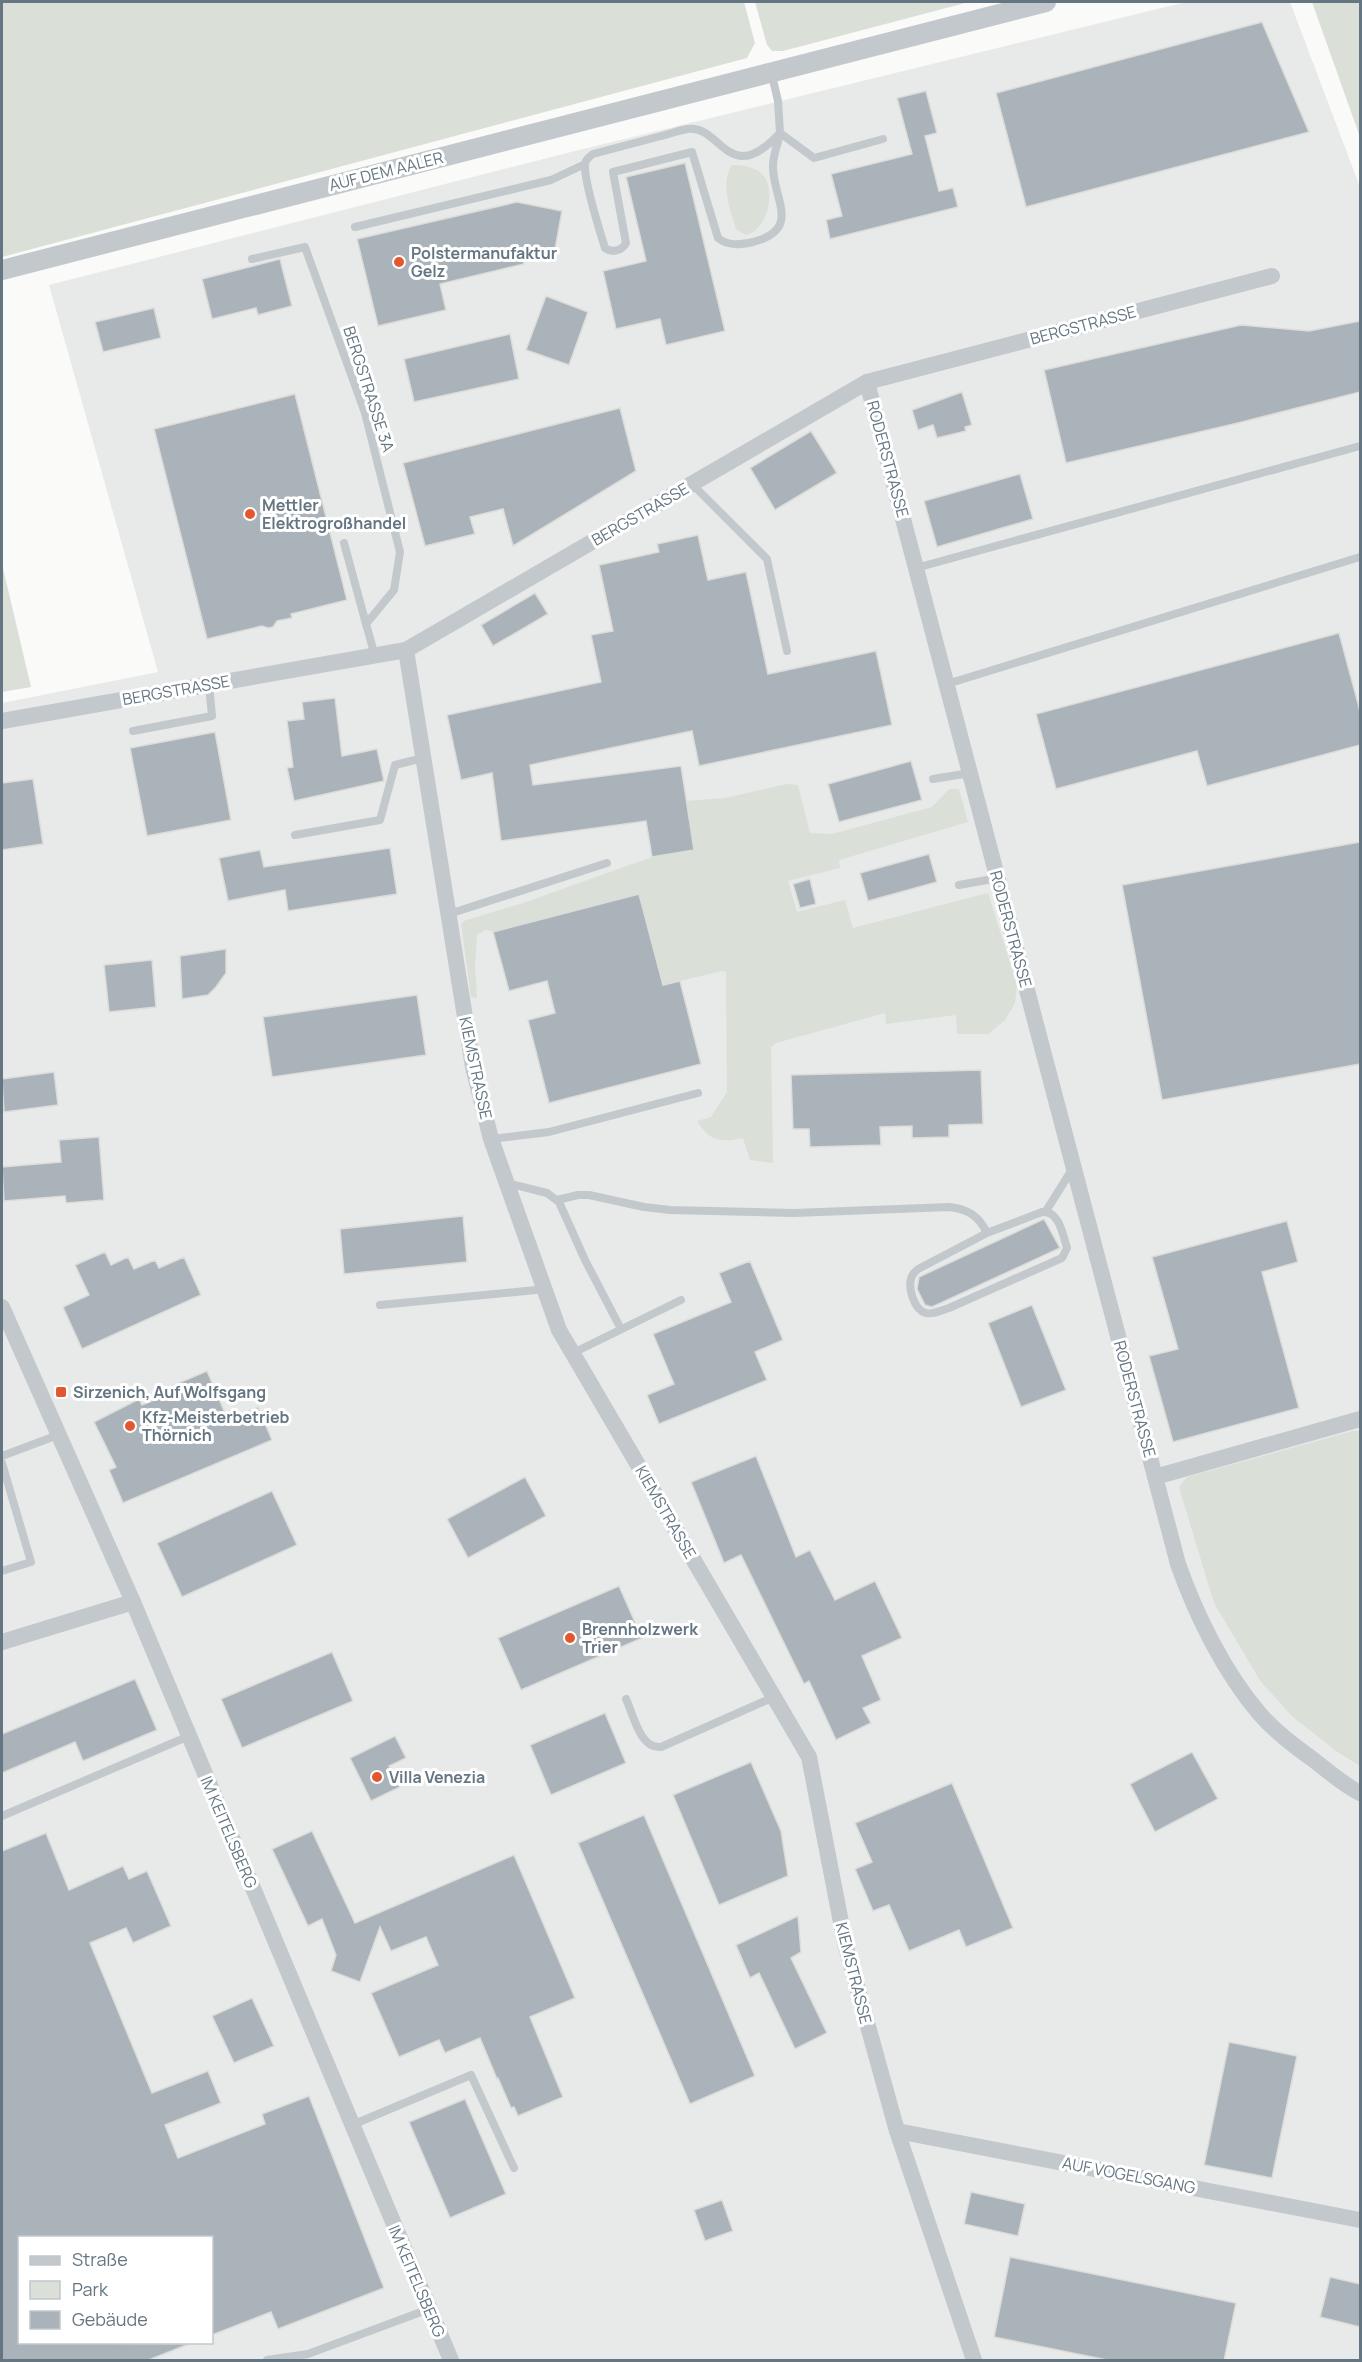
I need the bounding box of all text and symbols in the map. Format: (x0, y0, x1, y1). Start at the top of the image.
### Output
street label: AUF DEM AALER (327, 146, 445, 196)
place label: Polstermanufaktur Gelz (411, 242, 557, 282)
marker: Polstermanufaktur Gelz (392, 255, 406, 269)
street label: BERGSTRASSE (1028, 300, 1138, 350)
street label: BERGSTRASSE 3A (338, 323, 400, 455)
street label: RODERSTRASSE (862, 398, 914, 520)
street label: BERGSTRASSE (587, 477, 693, 551)
place label: Mettler Elektrogroßhandel (262, 494, 406, 534)
marker: Mettler Elektrogroßhandel (243, 507, 257, 521)
street label: BERGSTRASSE (121, 670, 231, 710)
street label: RODERSTRASSE (985, 868, 1037, 990)
street label: KIEMSTRASSE (454, 1015, 498, 1121)
street label: RODERSTRASSE (1109, 1338, 1161, 1460)
place label: Sirzenich, Auf Wolfsgang (73, 1381, 266, 1403)
marker: Sirzenich, Auf Wolfsgang (54, 1385, 68, 1399)
place label: Kfz-Meisterbetrieb Thörnich (142, 1406, 290, 1446)
marker: Kfz-Meisterbetrieb Thörnich (123, 1419, 137, 1433)
street label: KIEMSTRASSE (630, 1461, 702, 1563)
place label: Brennholzwerk Trier (582, 1618, 698, 1658)
marker: Brennholzwerk Trier (563, 1631, 577, 1645)
place label: Villa Venezia (389, 1766, 485, 1788)
marker: Villa Venezia (370, 1770, 384, 1784)
street label: IM KEITELSBERG (195, 1773, 263, 1891)
street label: KIEMSTRASSE (831, 1920, 877, 2026)
street label: AUF VOGELSGANG (1061, 2151, 1197, 2199)
street label: IM KEITELSBERG (383, 2222, 451, 2340)
legend (18, 2236, 213, 2344)
text: Straße (72, 2247, 128, 2271)
text: Park (72, 2277, 109, 2301)
text: Gebäude (72, 2307, 148, 2331)

